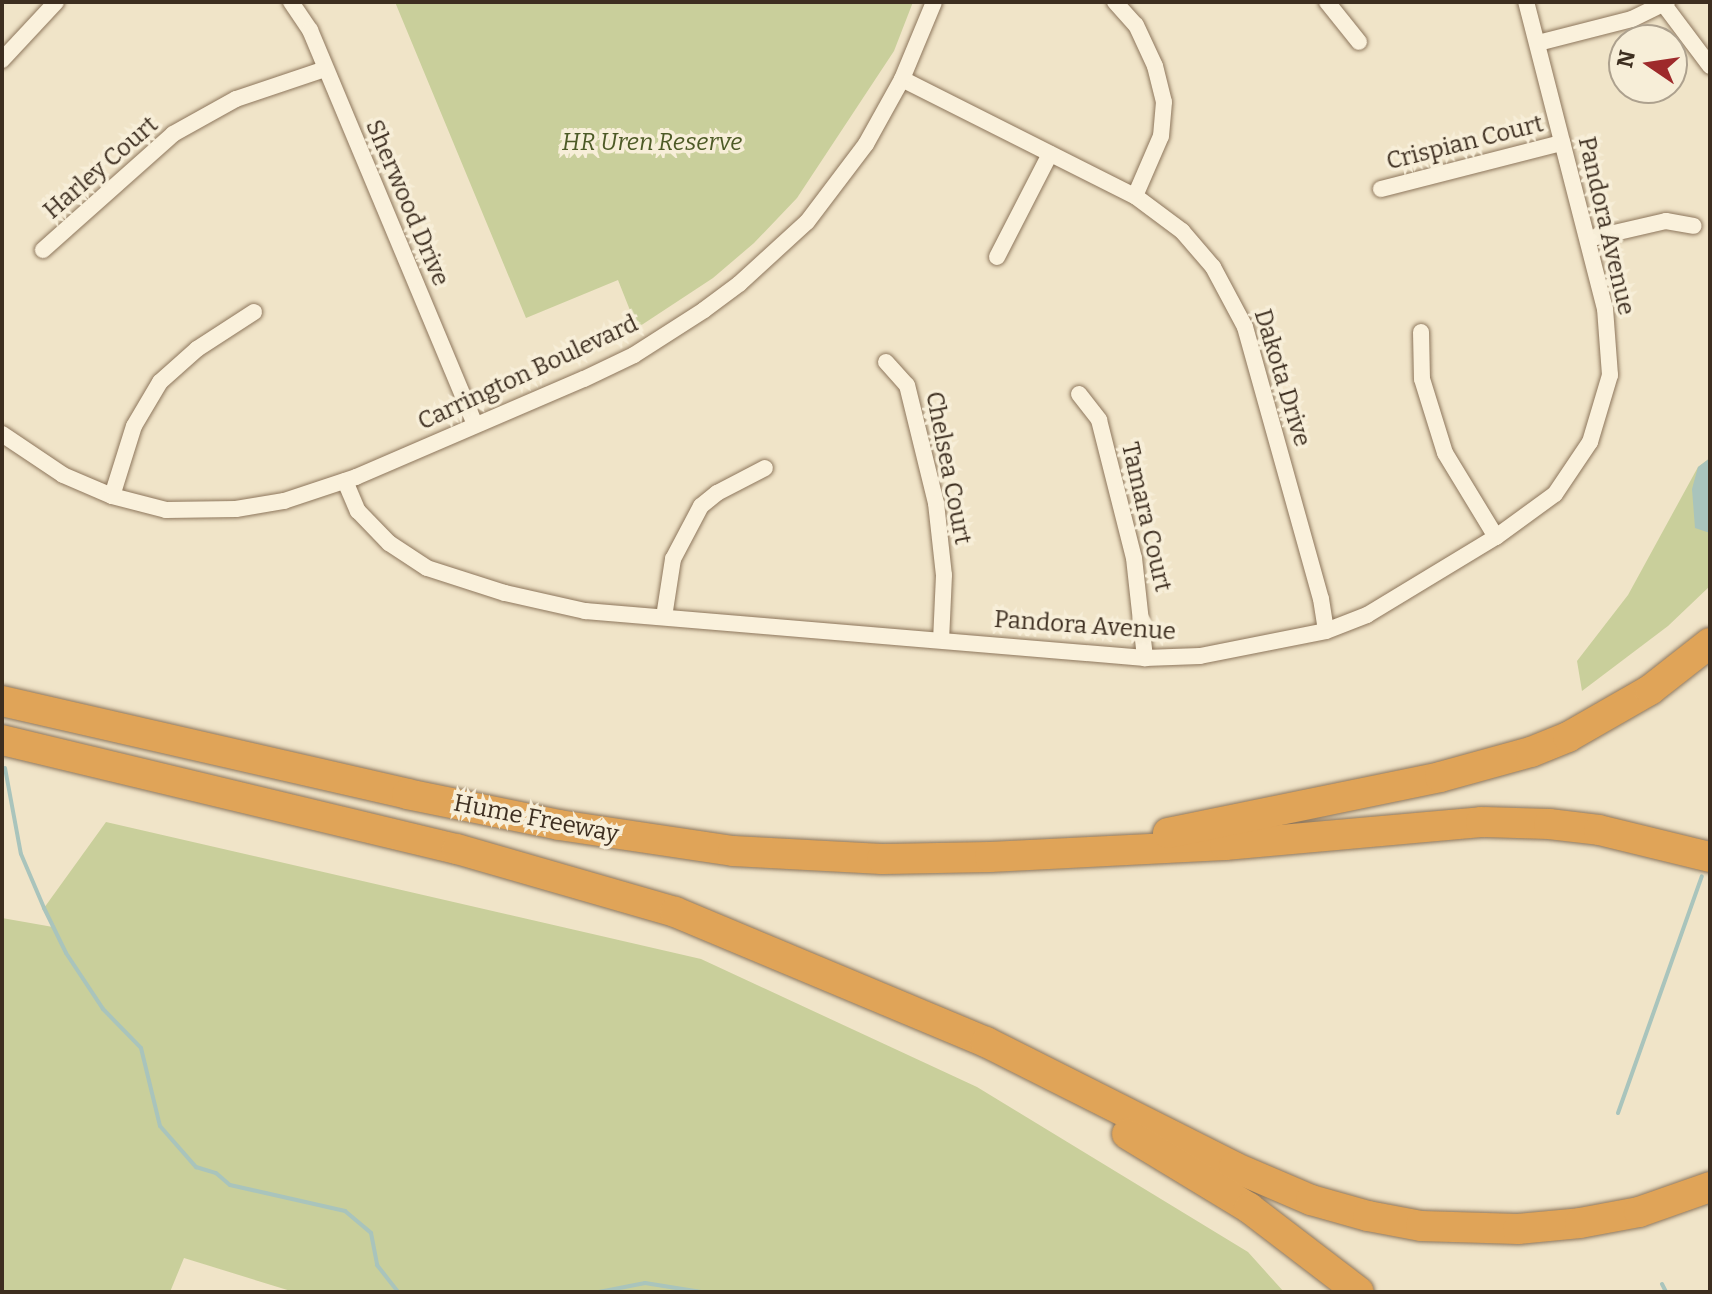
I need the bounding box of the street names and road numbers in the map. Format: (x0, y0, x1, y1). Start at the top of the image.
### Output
street label: Crispian Court (1384, 110, 1546, 176)
street label: Harley Court (38, 111, 164, 225)
street label: Sherwood Drive (359, 116, 455, 290)
street label: Pandora Avenue (1571, 134, 1641, 318)
street label: Dakota Drive (1247, 306, 1317, 450)
street label: Carrington Boulevard (413, 309, 643, 437)
street label: Chelsea Court (919, 389, 977, 547)
street label: Tamara Court (1115, 440, 1177, 594)
street label: Pandora Avenue (993, 605, 1177, 647)
street label: Hume Freeway (451, 789, 621, 849)

